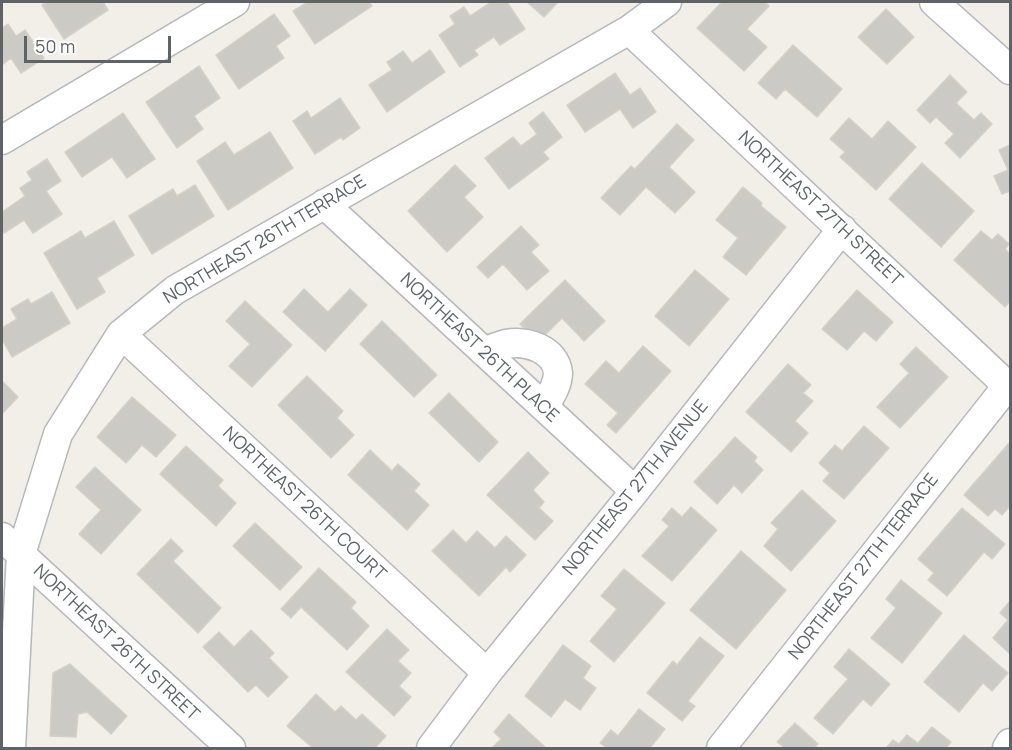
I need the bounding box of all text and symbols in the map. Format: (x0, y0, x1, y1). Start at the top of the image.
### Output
scale bar (27, 24, 174, 62)
text: 50 m (35, 34, 75, 58)
street label: NORTHEAST 27TH STREET (733, 127, 907, 291)
street label: NORTHEAST 26TH TERRACE (160, 171, 370, 309)
street label: NORTHEAST 26TH PLACE (395, 269, 563, 427)
street label: NORTHEAST 27TH AVENUE (559, 396, 713, 580)
street label: NORTHEAST 26TH COURT (218, 423, 390, 585)
street label: NORTHEAST 27TH TERRACE (785, 470, 943, 664)
street label: NORTHEAST 26TH STREET (29, 560, 203, 726)

